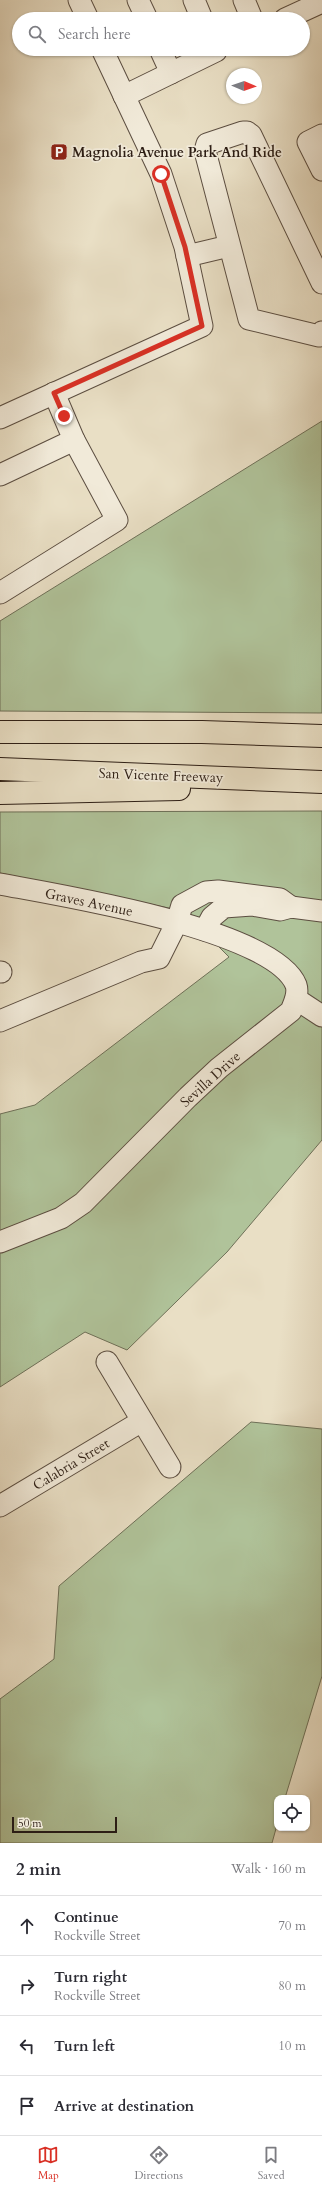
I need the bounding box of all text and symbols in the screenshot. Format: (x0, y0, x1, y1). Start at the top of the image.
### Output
search box (12, 12, 310, 56)
icon: search (26, 23, 48, 45)
text: Search here (58, 24, 131, 44)
north arrow (226, 68, 262, 104)
parking icon: Magnolia Avenue Park And Ride (49, 142, 69, 162)
place label: Magnolia Avenue Park And Ride (72, 143, 282, 162)
route start (152, 165, 170, 183)
route end (55, 407, 73, 425)
street label: San Vicente Freeway (98, 764, 224, 787)
street label: Graves Avenue (43, 884, 135, 921)
street label: Sevilla Drive (176, 1047, 245, 1112)
street label: Calabria Street (29, 1434, 114, 1495)
map controls (274, 1795, 310, 1831)
button: locate (274, 1795, 310, 1831)
scale bar (12, 1815, 117, 1834)
text: 50 m (18, 1816, 42, 1831)
text: 2 min (16, 1858, 61, 1881)
text: Walk · 160 m (231, 1860, 306, 1878)
text: Continue (54, 1907, 119, 1927)
icon: ahead (16, 1915, 38, 1937)
text: 70 m (278, 1917, 306, 1935)
text: Rockville Street (54, 1927, 140, 1945)
text: Turn right (54, 1967, 127, 1987)
icon: right (16, 1975, 38, 1997)
text: 80 m (278, 1977, 306, 1995)
text: Rockville Street (54, 1987, 140, 2005)
icon: left (16, 2035, 38, 2057)
text: Turn left (54, 2036, 115, 2056)
text: 10 m (278, 2037, 306, 2055)
icon: arrive (16, 2095, 38, 2117)
text: Arrive at destination (54, 2096, 194, 2116)
tab: Map (37, 2144, 59, 2183)
tab: Directions (134, 2144, 183, 2183)
tab: Saved (258, 2144, 285, 2183)

